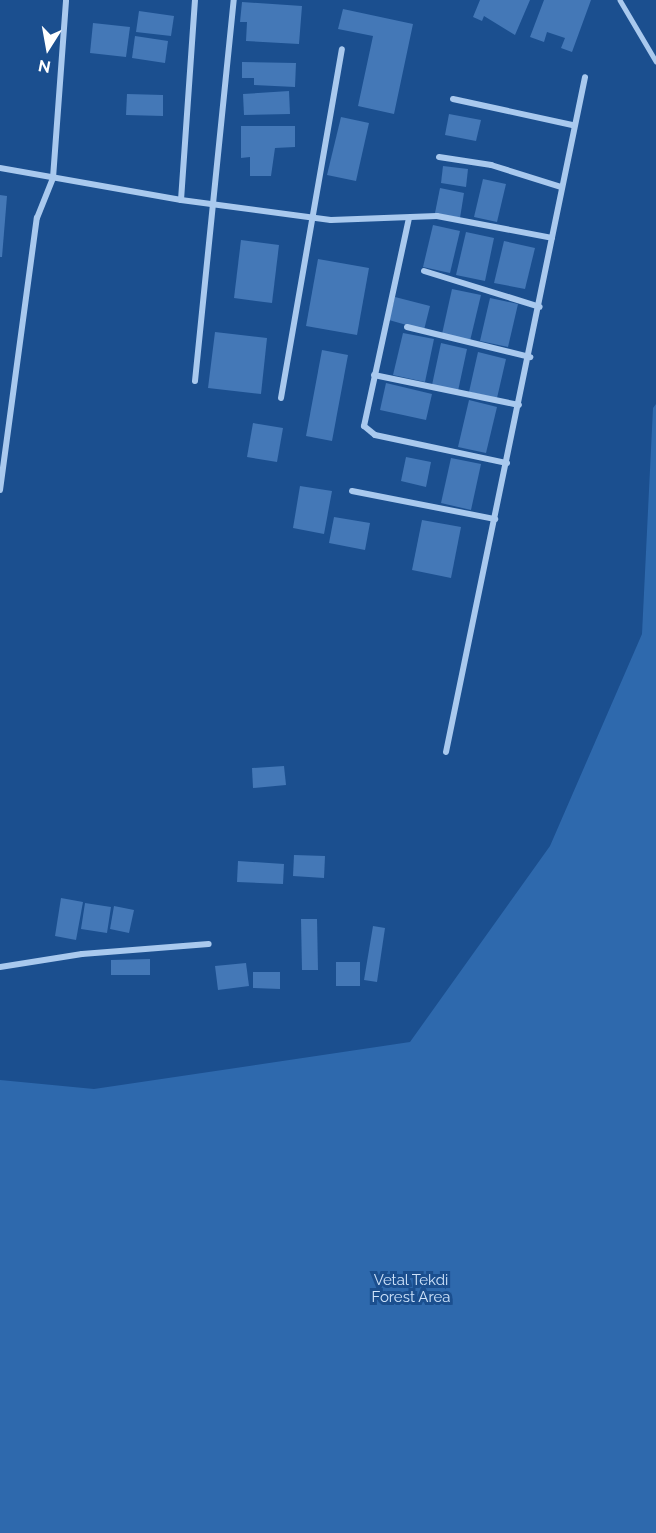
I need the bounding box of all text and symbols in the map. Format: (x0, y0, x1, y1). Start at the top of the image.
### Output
north arrow (18, 18, 78, 78)
text: N (37, 56, 52, 77)
park label: Vetal Tekdi Forest Area (371, 1271, 451, 1306)

